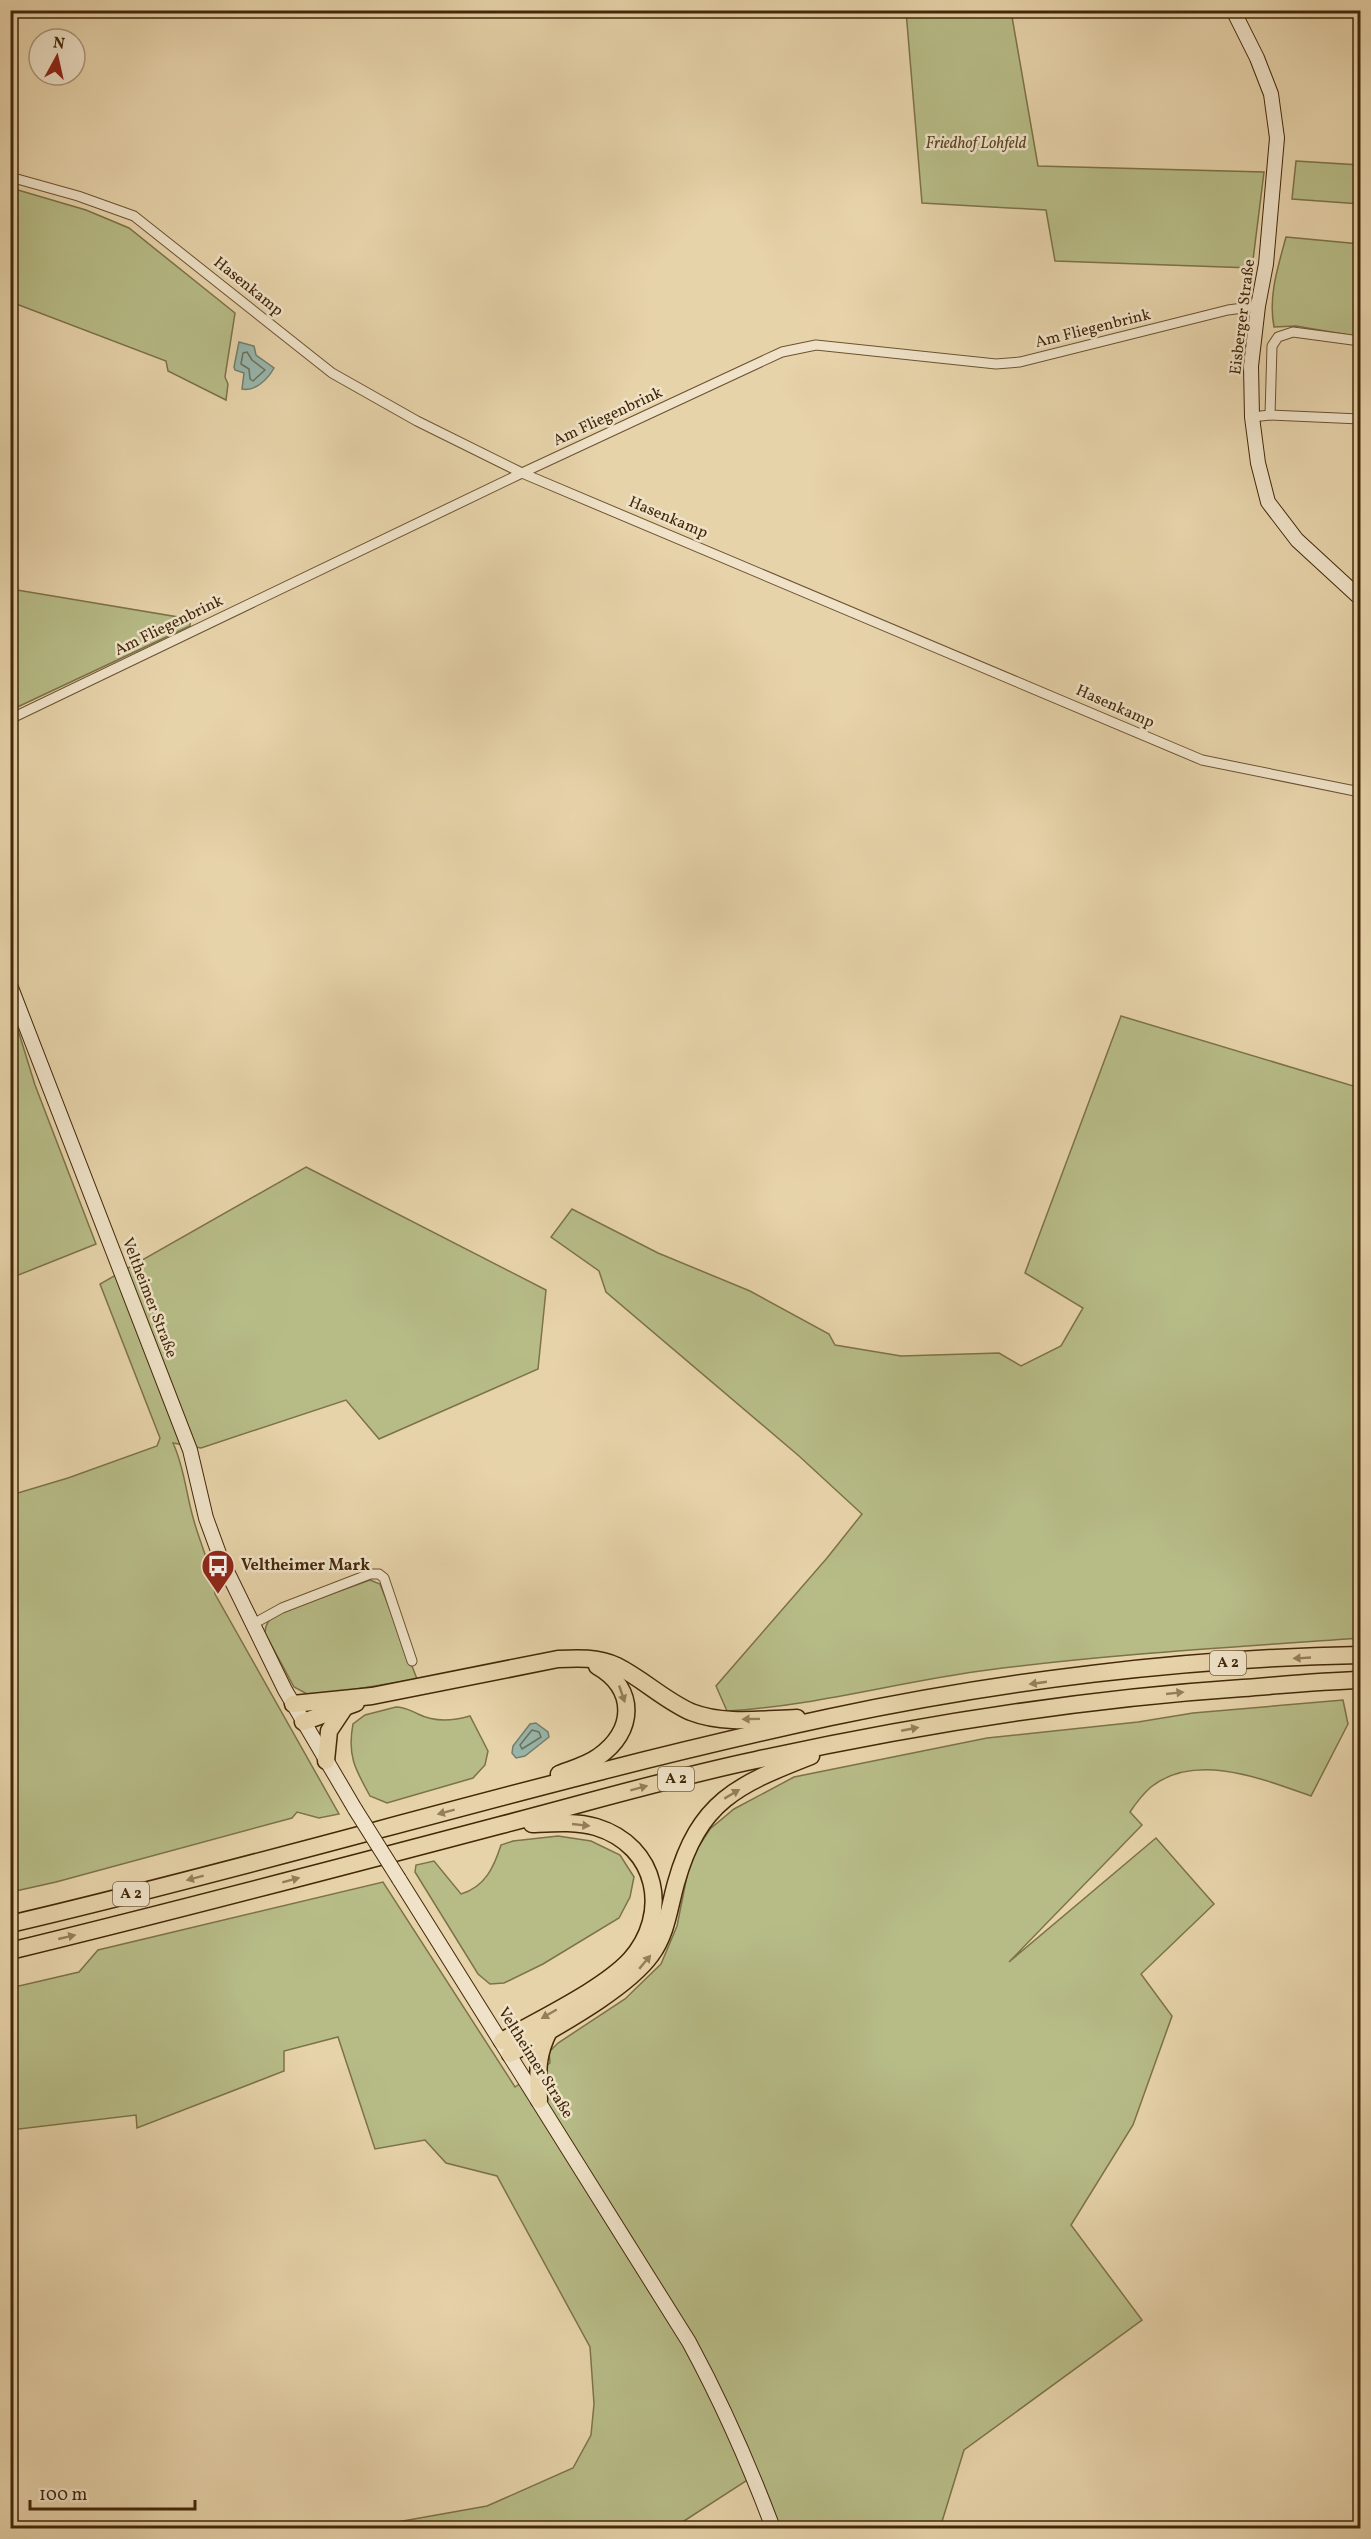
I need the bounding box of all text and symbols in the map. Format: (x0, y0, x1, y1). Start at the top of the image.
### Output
north arrow (27, 27, 87, 87)
text: N (52, 32, 66, 56)
park label: Friedhof Lohfeld (926, 133, 1027, 155)
street label: Hasenkamp (208, 252, 288, 322)
street label: Eisberger Straße (1225, 258, 1261, 376)
street label: Am Fliegenbrink (1033, 304, 1153, 354)
street label: Am Fliegenbrink (550, 382, 667, 452)
street label: Hasenkamp (625, 491, 711, 545)
street label: Am Fliegenbrink (111, 590, 227, 662)
street label: Hasenkamp (1072, 680, 1158, 734)
street label: Veltheimer Straße (116, 1235, 182, 1361)
bus stop icon: Veltheimer Mark (200, 1548, 236, 1595)
place label: Veltheimer Mark (241, 1555, 370, 1577)
road number: A 2 (1210, 1651, 1246, 1675)
one-way arrow (1293, 1653, 1312, 1662)
one-way arrow (1028, 1678, 1047, 1687)
one-way arrow (618, 1685, 628, 1703)
one-way arrow (1165, 1688, 1184, 1698)
one-way arrow (742, 1714, 761, 1724)
one-way arrow (900, 1724, 919, 1733)
road number: A 2 (658, 1767, 694, 1791)
one-way arrow (630, 1783, 648, 1792)
one-way arrow (724, 1789, 741, 1799)
one-way arrow (437, 1808, 456, 1818)
one-way arrow (571, 1820, 590, 1830)
one-way arrow (186, 1873, 204, 1883)
one-way arrow (282, 1875, 300, 1884)
road number: A 2 (113, 1882, 149, 1906)
one-way arrow (58, 1932, 77, 1941)
one-way arrow (638, 1955, 651, 1970)
street label: Veltheimer Straße (492, 2003, 578, 2123)
one-way arrow (541, 2008, 557, 2019)
scale bar (30, 2473, 195, 2511)
text: 100 m (39, 2483, 88, 2508)

